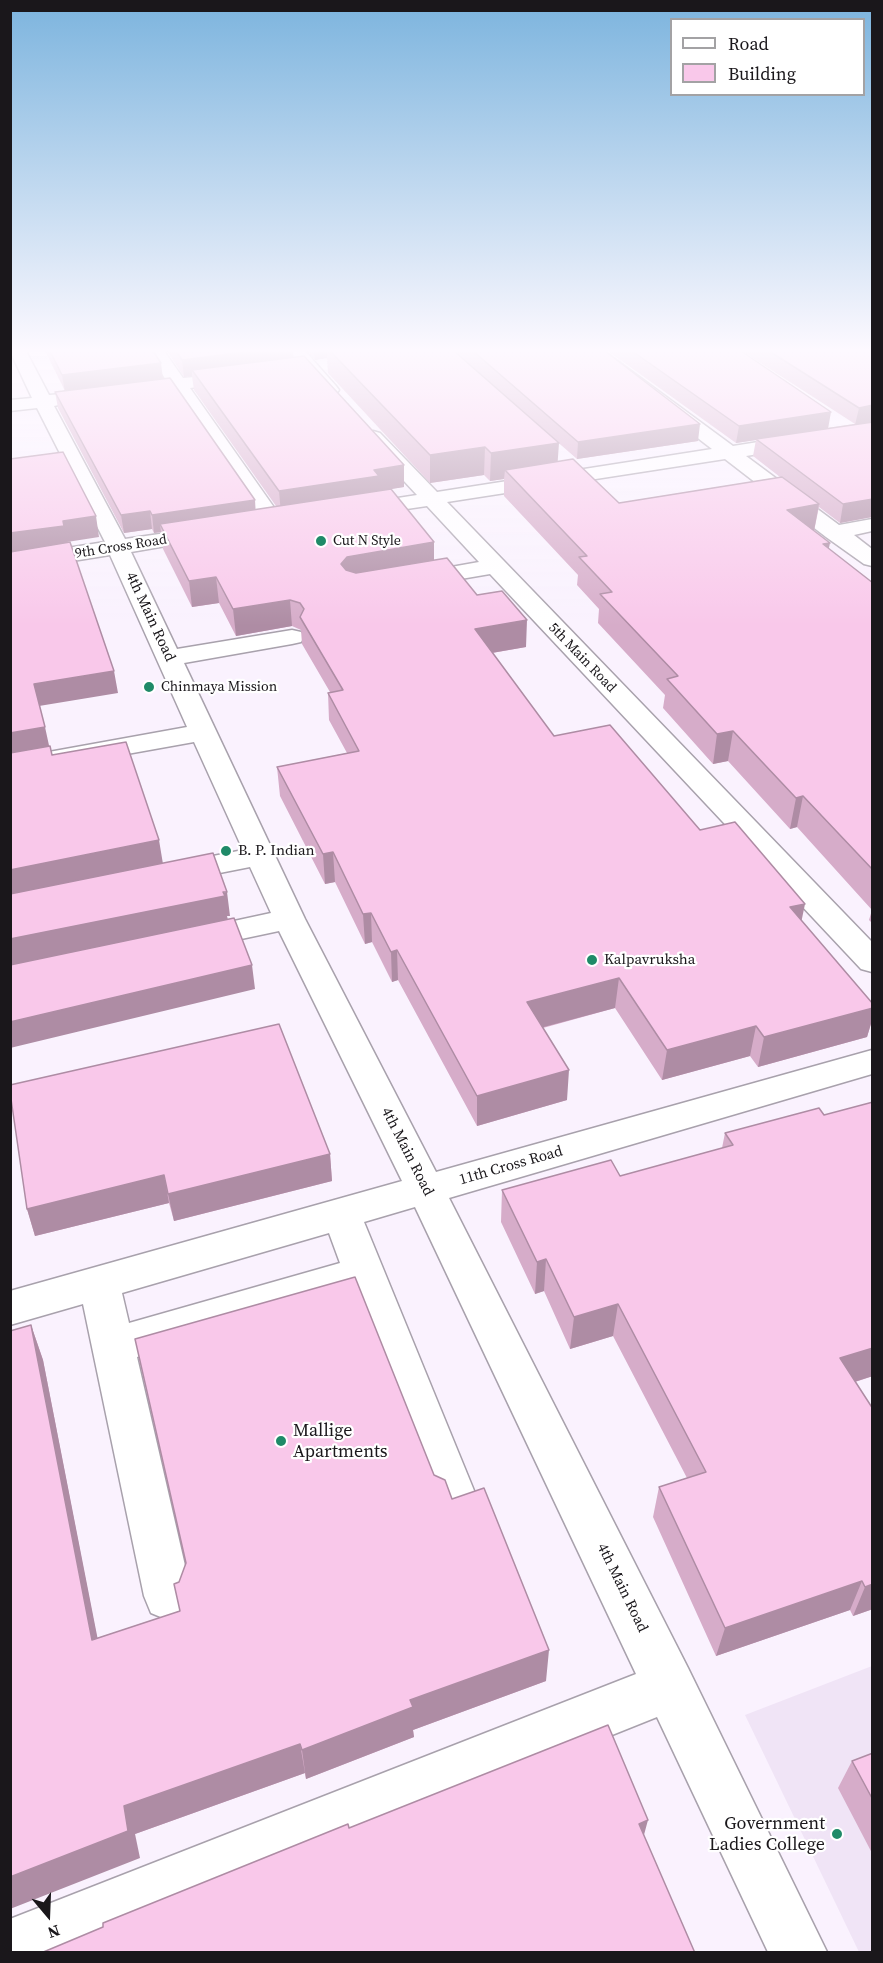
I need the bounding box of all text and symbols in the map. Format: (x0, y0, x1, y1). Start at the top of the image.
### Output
legend (670, 18, 865, 96)
text: Road (728, 31, 769, 56)
text: Building (728, 61, 796, 86)
street label: 9th Cross Road (74, 531, 168, 563)
place label: Cut N Style (333, 533, 401, 549)
marker: Cut N Style (314, 534, 328, 548)
street label: 4th Main Road (121, 569, 179, 665)
street label: 5th Main Road (545, 620, 619, 696)
place label: Chinmaya Mission (161, 679, 277, 695)
marker: Chinmaya Mission (142, 680, 156, 694)
place label: B. P. Indian (238, 842, 315, 860)
marker: B. P. Indian (219, 844, 233, 858)
place label: Kalpavruksha (604, 951, 695, 969)
marker: Kalpavruksha (585, 953, 599, 967)
street label: 4th Main Road (377, 1105, 437, 1199)
street label: 11th Cross Road (457, 1143, 565, 1189)
place label: Mallige Apartments (293, 1420, 388, 1462)
marker: Mallige Apartments (274, 1434, 288, 1448)
street label: 4th Main Road (593, 1541, 651, 1635)
place label: Government Ladies College (709, 1813, 825, 1856)
marker: Government Ladies College (830, 1827, 844, 1841)
north arrow (18, 1885, 78, 1945)
text: N (45, 1920, 63, 1944)

